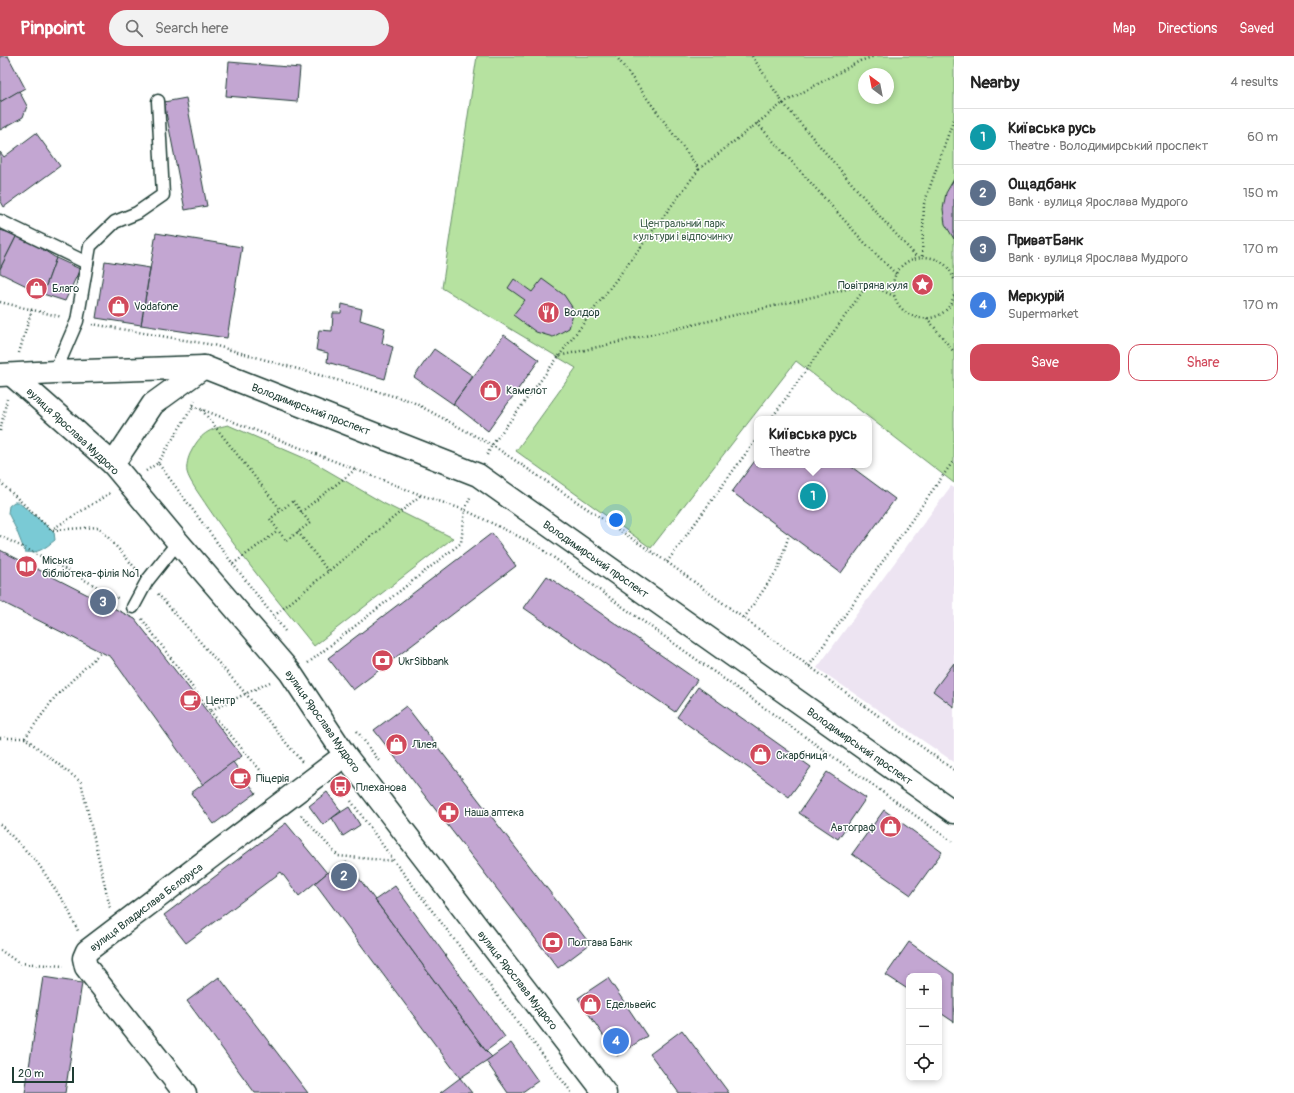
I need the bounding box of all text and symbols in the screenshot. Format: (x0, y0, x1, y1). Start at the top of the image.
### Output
search box (109, 10, 389, 46)
text: Pinpoint (20, 16, 85, 40)
icon: search (123, 17, 145, 39)
text: Search here (155, 19, 228, 38)
text: Map (1113, 20, 1136, 37)
text: Directions (1158, 20, 1217, 37)
text: Saved (1239, 20, 1274, 37)
north arrow (858, 68, 894, 104)
text: Nearby (970, 72, 1019, 93)
text: 4 results (1231, 74, 1278, 90)
text: Київська русь (1008, 119, 1096, 138)
text: 1 (980, 129, 986, 145)
text: 60 m (1247, 129, 1278, 145)
text: Theatre · Володимирський проспект (1008, 138, 1208, 154)
text: Ощадбанк (1008, 175, 1076, 194)
text: 2 (979, 185, 987, 201)
text: 150 m (1243, 185, 1278, 201)
text: Bank · вулиця Ярослава Мудрого (1008, 194, 1188, 210)
park label: Центральний парк культури і відпочинку (633, 217, 733, 243)
text: ПриватБанк (1008, 231, 1084, 250)
text: 3 (979, 241, 987, 257)
text: 170 m (1243, 241, 1278, 257)
text: Bank · вулиця Ярослава Мудрого (1008, 250, 1188, 266)
place icon: Повітряна куля (910, 272, 936, 298)
shop icon: Благо (24, 275, 50, 301)
place label: Повітряна куля (838, 279, 908, 292)
place label: Благо (52, 282, 79, 295)
text: Меркурій (1008, 287, 1064, 306)
shop icon: Vodafone (106, 293, 132, 319)
text: 4 (979, 297, 987, 313)
text: 170 m (1243, 297, 1278, 313)
restaurant icon: Волдор (536, 299, 562, 325)
place label: Vodafone (134, 300, 179, 313)
place label: Волдор (564, 306, 600, 319)
text: Supermarket (1008, 306, 1079, 322)
button: Save (970, 344, 1120, 381)
button: Share (1128, 344, 1278, 381)
shop icon: Камелот (477, 377, 503, 403)
street label: Володимирський проспект (250, 381, 372, 438)
place label: Камелот (506, 384, 548, 397)
street label: вулиця Ярослава Мудрого (24, 385, 122, 478)
popup (754, 416, 872, 468)
text: Київська русь (769, 425, 857, 444)
text: Theatre (769, 444, 810, 460)
pin: 1 (800, 481, 826, 511)
your location (606, 510, 626, 530)
street label: Володимирський проспект (540, 518, 651, 601)
library icon: Міська бібліотека-філія №1 (13, 553, 39, 579)
place label: Міська бібліотека-філія №1 (42, 554, 139, 580)
pin: 3 (90, 587, 116, 617)
bank icon: UkrSibbank (369, 648, 395, 674)
place label: UkrSibbank (398, 655, 449, 668)
street label: вулиця Ярослава Мудрого (282, 668, 363, 775)
cafe icon: Центр (178, 687, 204, 713)
place label: Центр (206, 694, 235, 707)
street label: Володимирський проспект (804, 705, 915, 788)
shop icon: Лілея (384, 731, 410, 757)
place label: Лілея (411, 738, 437, 751)
shop icon: Скарбниця (747, 742, 773, 768)
place label: Скарбниця (776, 749, 828, 762)
cafe icon: Піцерія (228, 765, 254, 791)
place label: Піцерія (256, 772, 289, 785)
bus stop icon: Плеханова (327, 774, 353, 800)
place label: Плеханова (356, 781, 406, 794)
pharmacy icon: Наша аптека (435, 799, 461, 825)
place label: Наша аптека (464, 806, 524, 819)
shop icon: Автограф (878, 814, 904, 840)
place label: Автограф (830, 821, 876, 834)
street label: вулиця Владислава Бєлоруса (87, 861, 205, 954)
pin: 2 (331, 861, 357, 891)
street label: вулиця Ярослава Мудрого (475, 928, 560, 1032)
bank icon: Полтава Банк (540, 929, 566, 955)
place label: Полтава Банк (568, 936, 633, 949)
map controls (906, 973, 942, 1081)
button: + (906, 973, 942, 1009)
shop icon: Едельвейс (577, 991, 603, 1017)
place label: Едельвейс (606, 998, 657, 1011)
button: − (906, 1009, 942, 1045)
pin: 4 (603, 1026, 629, 1056)
button: locate (906, 1045, 942, 1081)
scale bar (12, 1065, 74, 1084)
text: 20 m (18, 1067, 44, 1080)

